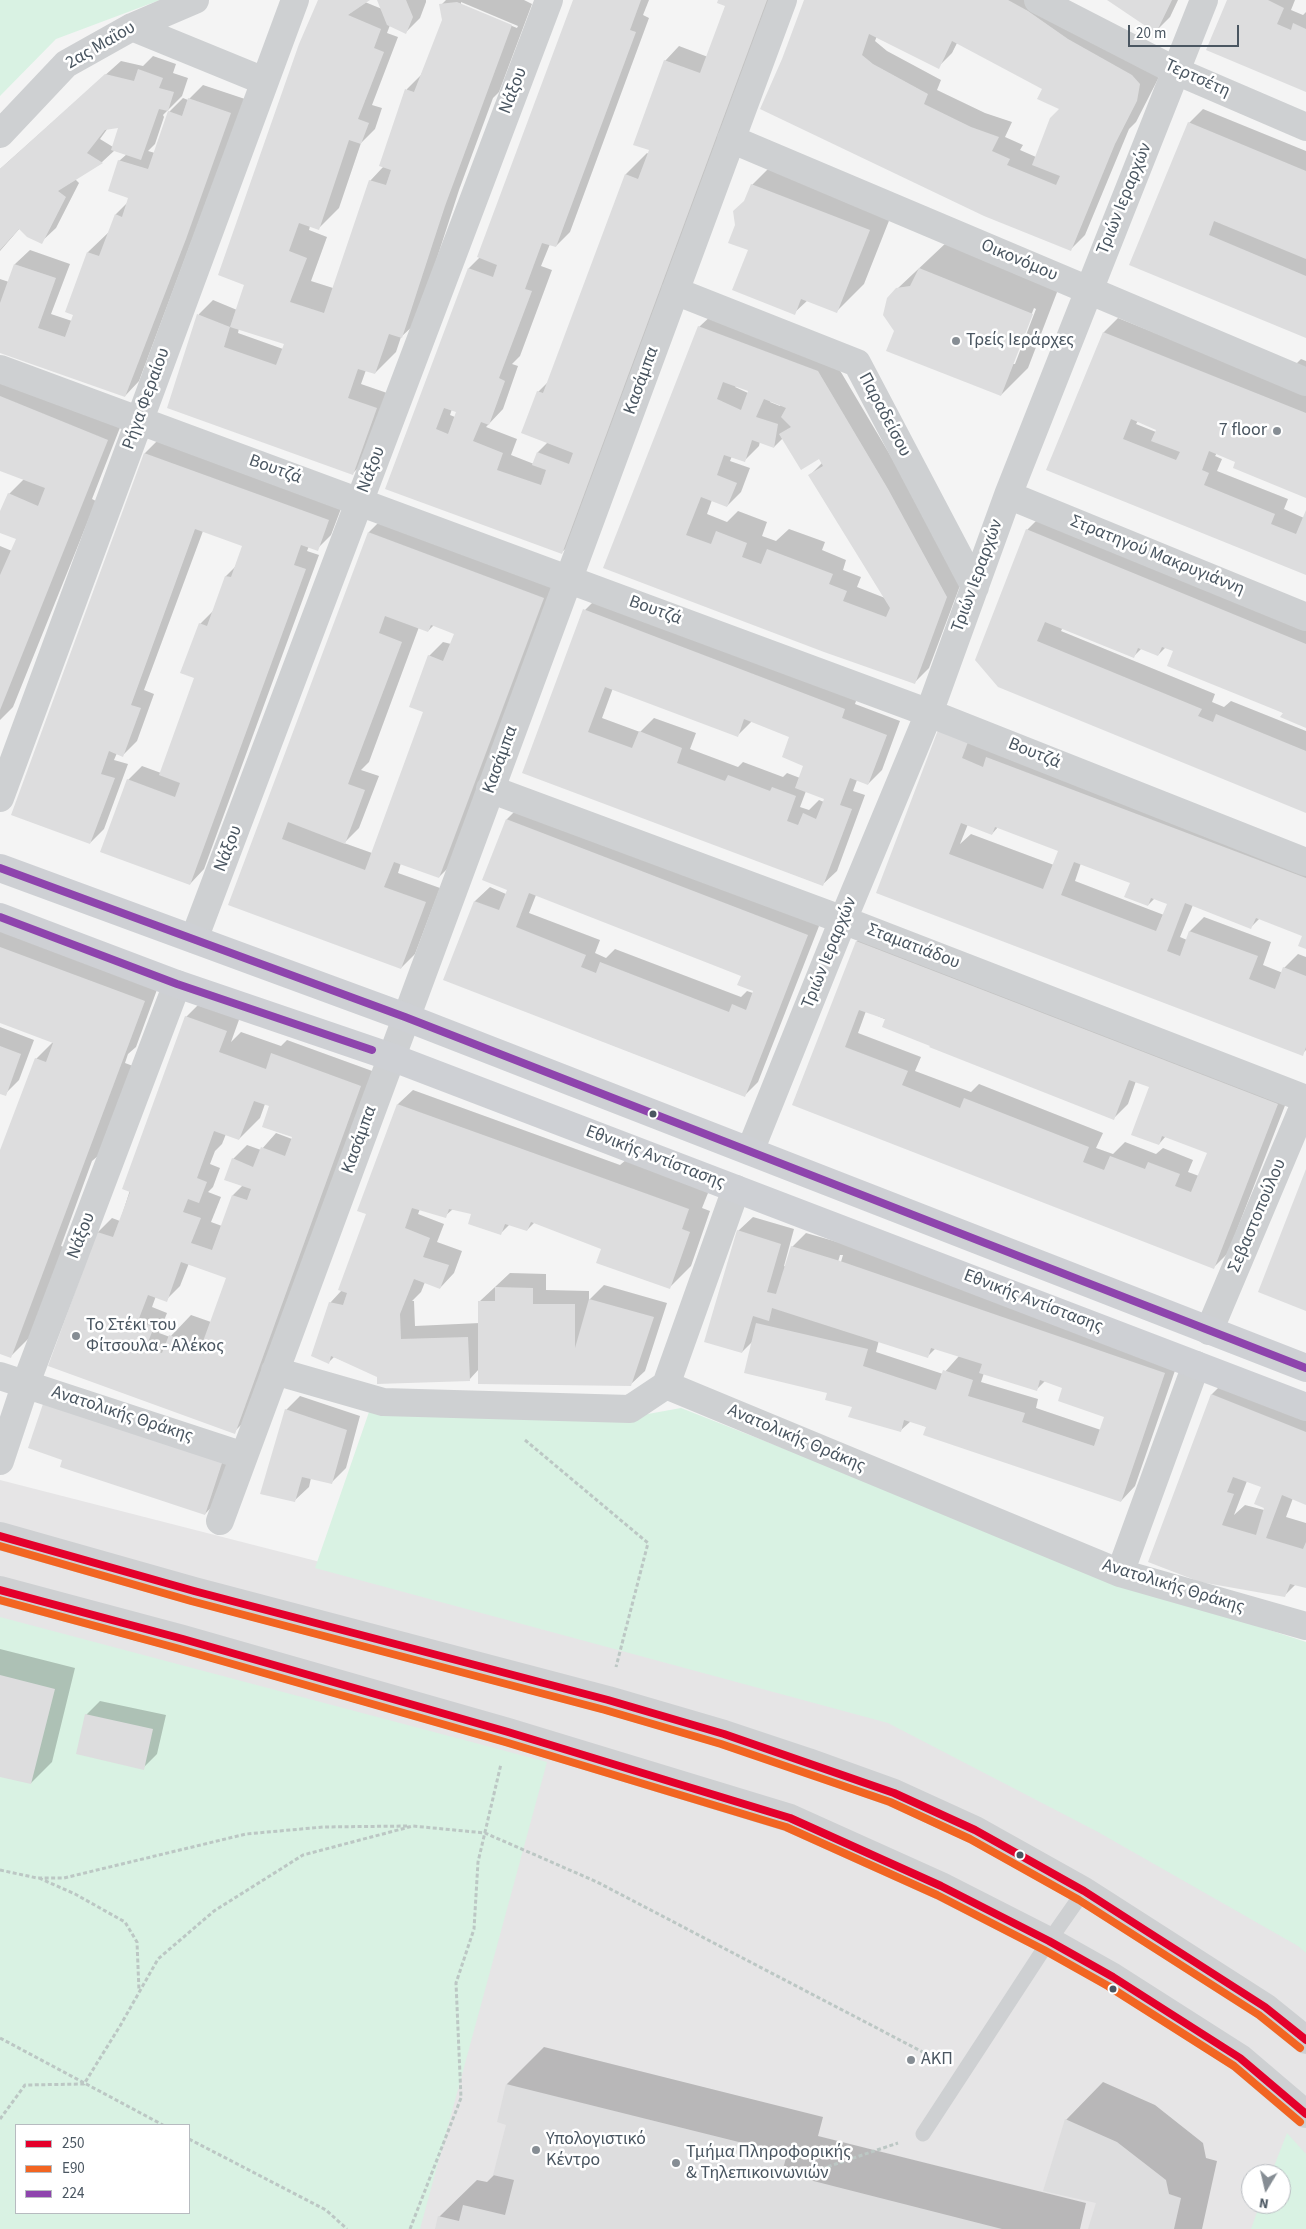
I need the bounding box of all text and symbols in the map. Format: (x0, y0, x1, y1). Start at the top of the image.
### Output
scale bar (1131, 15, 1242, 47)
street label: 2ας Μαΐου (62, 17, 140, 75)
text: 20 m (1136, 23, 1166, 44)
street label: Τερτσέτη (1161, 55, 1233, 103)
street label: Νάξου (495, 65, 533, 117)
street label: Τριών Ιεραρχών (1093, 140, 1157, 258)
street label: Οικονόμου (977, 235, 1061, 287)
place label: Τρείς Ιεράρχες (966, 330, 1074, 352)
marker: Τρείς Ιεράρχες (950, 335, 962, 347)
street label: Κασάμπα (620, 344, 664, 418)
street label: Ρήγα Φεραίου (119, 345, 175, 453)
street label: Παραδείσου (853, 369, 915, 461)
place label: 7 floor (1219, 420, 1267, 442)
marker: 7 floor (1271, 425, 1283, 437)
street label: Νάξου (353, 444, 391, 496)
street label: Βουτζά (246, 451, 304, 489)
street label: Στρατηγού Μακρυγιάννη (1067, 511, 1247, 601)
street label: Τριών Ιεραρχών (948, 517, 1008, 635)
street label: Βουτζά (626, 592, 684, 630)
street label: Κασάμπα (479, 723, 523, 797)
street label: Βουτζά (1005, 734, 1063, 774)
street label: Νάξου (210, 823, 248, 875)
street label: Τριών Ιεραρχών (798, 894, 862, 1012)
street label: Σταματιάδου (863, 919, 963, 975)
street label: Κασάμπα (338, 1103, 382, 1177)
unlabelled marker (648, 1109, 658, 1119)
street label: Εθνικής Αντίστασης (582, 1121, 728, 1195)
street label: Σεβαστοπούλου (1224, 1156, 1292, 1276)
street label: Νάξου (63, 1210, 101, 1262)
street label: Εθνικής Αντίστασης (960, 1265, 1106, 1339)
place label: Το Στέκι του Φίτσουλα - Αλέκος (86, 1315, 224, 1358)
marker: Το Στέκι του Φίτσουλα - Αλέκος (70, 1330, 82, 1342)
street label: Ανατολικής Θράκης (49, 1382, 195, 1448)
street label: Ανατολικής Θράκης (724, 1400, 868, 1478)
street label: Ανατολικής Θράκης (1099, 1555, 1247, 1619)
unlabelled marker (1015, 1850, 1025, 1860)
unlabelled marker (1108, 1984, 1118, 1994)
place label: ΑΚΠ (921, 2049, 953, 2071)
marker: ΑΚΠ (905, 2054, 917, 2066)
legend (15, 2124, 190, 2214)
place label: Υπολογιστικό Κέντρο (546, 2129, 646, 2172)
text: 250 (62, 2133, 84, 2154)
place label: Τμήμα Πληροφορικής & Τηλεπικοινωνιών (686, 2142, 851, 2184)
marker: Υπολογιστικό Κέντρο (530, 2144, 542, 2156)
marker: Τμήμα Πληροφορικής & Τηλεπικοινωνιών (670, 2157, 682, 2169)
text: Ε90 (62, 2158, 85, 2179)
north arrow (1241, 2164, 1291, 2214)
text: 224 (62, 2183, 84, 2204)
text: N (1258, 2192, 1270, 2213)

